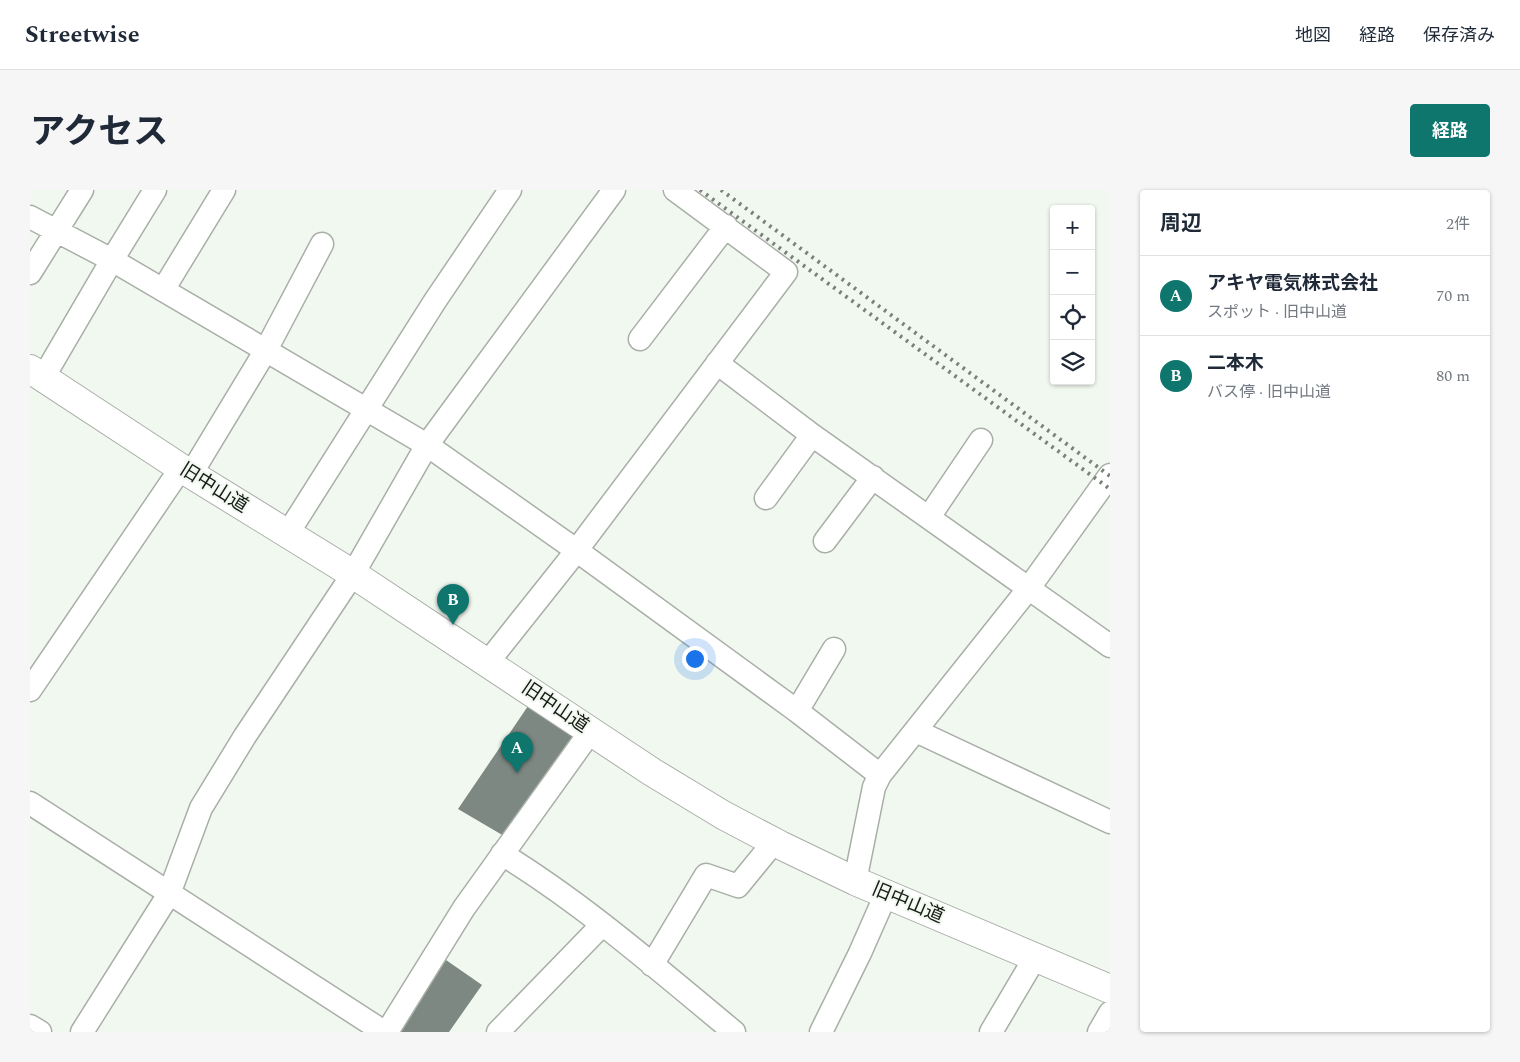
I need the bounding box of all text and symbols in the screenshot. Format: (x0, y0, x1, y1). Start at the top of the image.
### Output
text: Streetwise (25, 17, 140, 53)
text: 地図 (1295, 22, 1331, 49)
text: 経路 (1359, 22, 1395, 49)
text: 保存済み (1423, 22, 1495, 49)
button: 経路 (1410, 104, 1490, 157)
text: アクセス (30, 106, 168, 159)
map controls (1050, 205, 1095, 385)
button: + (1050, 205, 1095, 250)
text: 周辺 (1160, 208, 1202, 240)
text: 2件 (1446, 212, 1470, 236)
button: − (1050, 250, 1095, 295)
text: アキヤ電気株式会社 (1207, 269, 1378, 298)
text: A (1170, 284, 1182, 308)
text: 70 m (1436, 284, 1470, 308)
button: locate (1050, 295, 1095, 340)
text: スポット · 旧中山道 (1207, 300, 1347, 324)
button: layers (1050, 340, 1095, 385)
text: 二本木 (1207, 349, 1264, 378)
text: B (1170, 364, 1182, 388)
text: 80 m (1436, 364, 1470, 388)
text: バス停 · 旧中山道 (1207, 380, 1331, 404)
street label: 旧中山道 (174, 456, 254, 520)
pin: B (437, 584, 469, 625)
your location (682, 646, 708, 672)
street label: 旧中山道 (515, 674, 595, 740)
pin: A (501, 732, 533, 773)
street label: 旧中山道 (867, 875, 949, 931)

